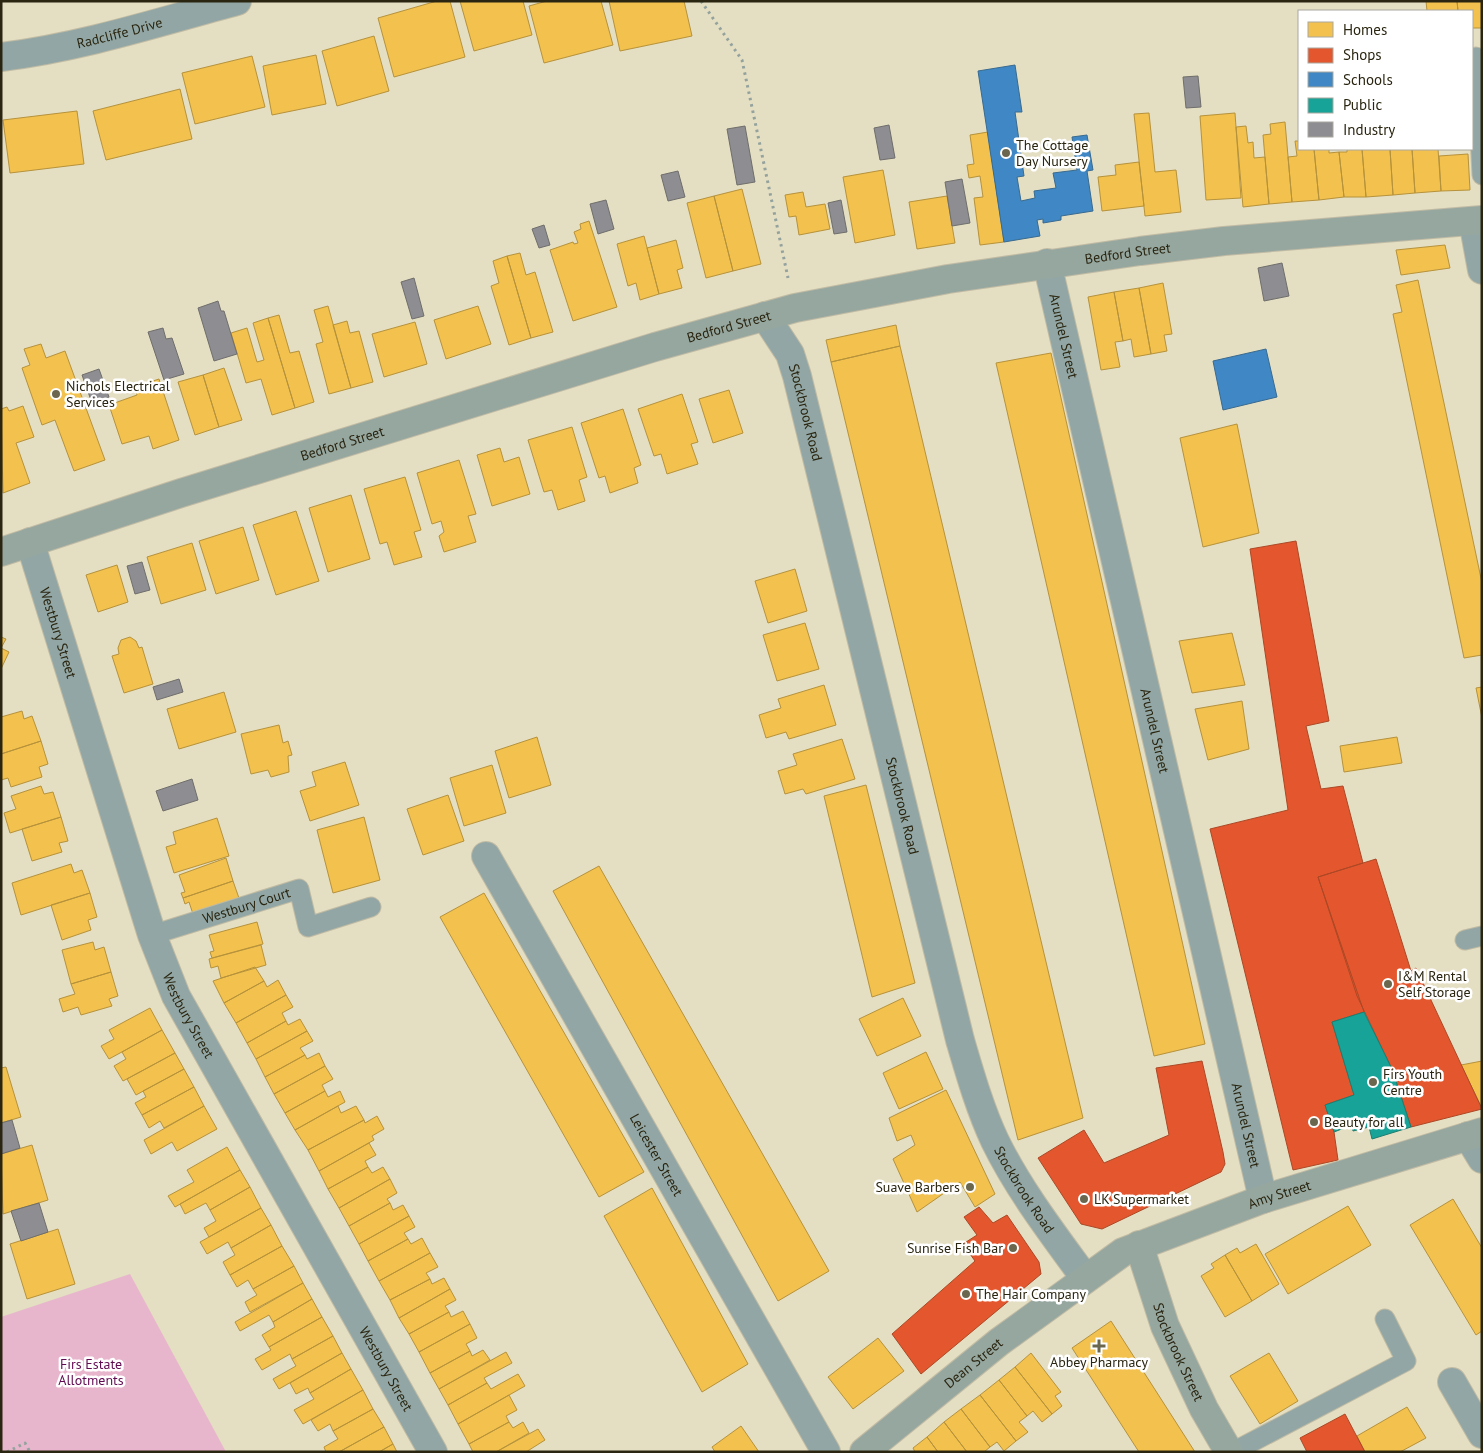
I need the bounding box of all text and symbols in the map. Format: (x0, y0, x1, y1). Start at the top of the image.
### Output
legend (1298, 10, 1473, 150)
street label: Radcliffe Drive (75, 13, 164, 52)
text: Homes (1343, 20, 1387, 39)
text: Shops (1343, 45, 1382, 64)
text: Schools (1343, 70, 1393, 89)
text: Public (1343, 95, 1382, 114)
text: Industry (1343, 120, 1395, 139)
place label: The Cottage Day Nursery (1016, 136, 1088, 170)
marker: The Cottage Day Nursery (1000, 147, 1012, 159)
street label: Bedford Street (1084, 238, 1172, 268)
street label: Arundel Street (1045, 292, 1082, 380)
street label: Bedford Street (685, 306, 773, 347)
street label: Stockbrook Road (785, 361, 827, 463)
place label: Nichols Electrical Services (66, 377, 170, 411)
marker: Nichols Electrical Services (50, 388, 62, 400)
street label: Bedford Street (298, 422, 386, 465)
street label: Westbury Street (36, 585, 81, 681)
street label: Arundel Street (1136, 687, 1173, 775)
street label: Stockbrook Road (882, 755, 923, 856)
street label: Westbury Court (200, 883, 293, 928)
place label: I&M Rental Self Storage (1398, 967, 1471, 1001)
street label: Westbury Street (159, 970, 218, 1062)
marker: I&M Rental Self Storage (1382, 978, 1394, 990)
place label: Firs Youth Centre (1383, 1065, 1442, 1099)
marker: Firs Youth Centre (1367, 1076, 1379, 1088)
street label: Arundel Street (1228, 1081, 1265, 1170)
street label: Leicester Street (626, 1110, 687, 1200)
place label: Beauty for all (1324, 1113, 1404, 1131)
marker: Beauty for all (1308, 1116, 1320, 1128)
street label: Stockbrook Road (990, 1143, 1058, 1237)
street label: Amy Street (1245, 1176, 1313, 1213)
place label: Suave Barbers (875, 1178, 960, 1196)
marker: Suave Barbers (964, 1181, 976, 1193)
place label: LK Supermarket (1094, 1190, 1189, 1208)
marker: LK Supermarket (1078, 1193, 1090, 1205)
place label: Sunrise Fish Bar (907, 1239, 1003, 1257)
marker: Sunrise Fish Bar (1007, 1242, 1019, 1254)
place label: The Hair Company (976, 1285, 1086, 1303)
marker: The Hair Company (960, 1288, 972, 1300)
street label: Stockbrook Street (1149, 1300, 1208, 1404)
street label: Westbury Street (355, 1323, 417, 1415)
street label: Dean Street (940, 1334, 1006, 1392)
marker: Abbey Pharmacy (1093, 1340, 1105, 1352)
place label: Abbey Pharmacy (1050, 1353, 1148, 1371)
park label: Firs Estate Allotments (58, 1355, 124, 1389)

